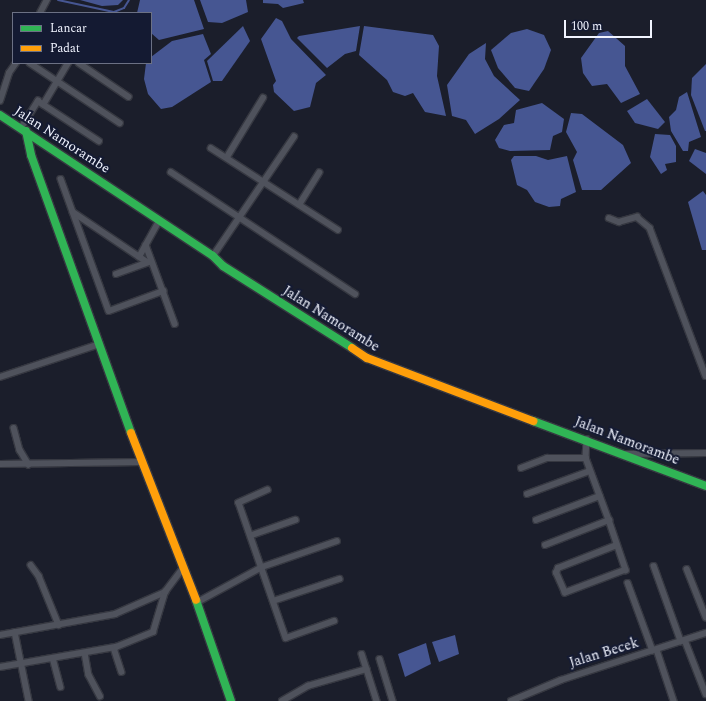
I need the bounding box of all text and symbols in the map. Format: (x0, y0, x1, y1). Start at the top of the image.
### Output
legend (12, 12, 152, 64)
scale bar (566, 12, 654, 38)
text: 100 m (571, 17, 602, 36)
text: Lancar (50, 19, 87, 38)
text: Padat (50, 39, 80, 58)
street label: Jalan Namorambe (11, 103, 113, 177)
street label: Jalan Namorambe (279, 282, 383, 356)
street label: Jalan Namorambe (572, 413, 682, 469)
street label: Jalan Becek (567, 634, 641, 672)

